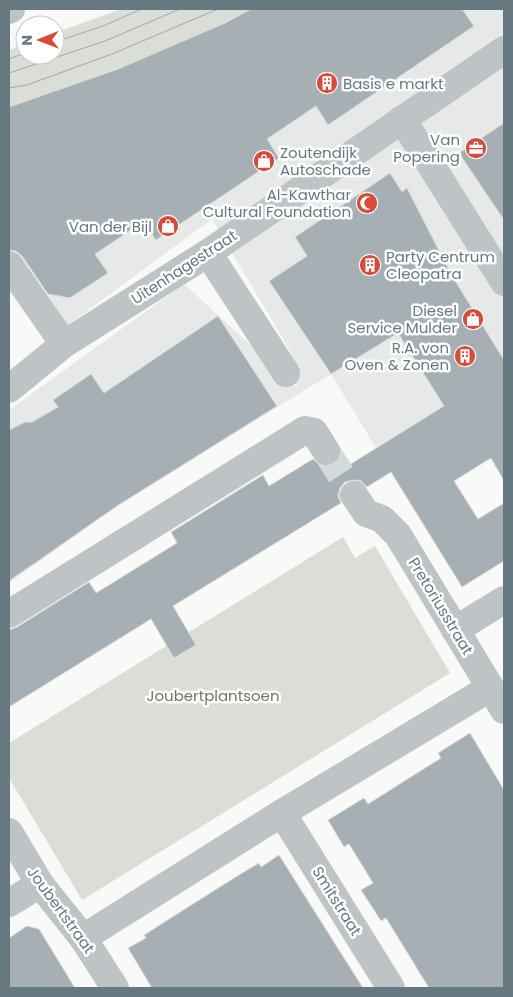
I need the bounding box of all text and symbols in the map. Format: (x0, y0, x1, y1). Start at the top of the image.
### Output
north arrow (15, 15, 65, 65)
text: N (17, 35, 37, 46)
building icon: Basis e markt (315, 71, 339, 95)
place label: Basis e markt (343, 73, 443, 94)
place label: Van Popering (393, 129, 460, 167)
office icon: Van Popering (464, 136, 488, 160)
place label: Zoutendijk Autoschade (280, 142, 371, 180)
shop icon: Zoutendijk Autoschade (252, 149, 276, 173)
place label: Al-Kawthar Cultural Foundation (203, 184, 351, 222)
mosque icon: Al-Kawthar Cultural Foundation (355, 191, 379, 215)
shop icon: Van der Bijl (156, 214, 180, 238)
place label: Van der Bijl (69, 216, 152, 237)
street label: Uitenhagestraat (127, 225, 241, 309)
place label: Party Centrum Cleopatra (386, 246, 495, 284)
building icon: Party Centrum Cleopatra (358, 253, 382, 277)
place label: Diesel Service Mulder (348, 300, 457, 338)
shop icon: Diesel Service Mulder (461, 307, 485, 331)
place label: R.A. von Oven & Zonen (345, 337, 449, 375)
building icon: R.A. von Oven & Zonen (453, 344, 477, 368)
street label: Pretoriusstraat (404, 553, 478, 659)
park label: Joubertplantsoen (146, 685, 280, 706)
street label: Joubertstraat (22, 862, 100, 958)
street label: Smitstraat (307, 862, 367, 940)

